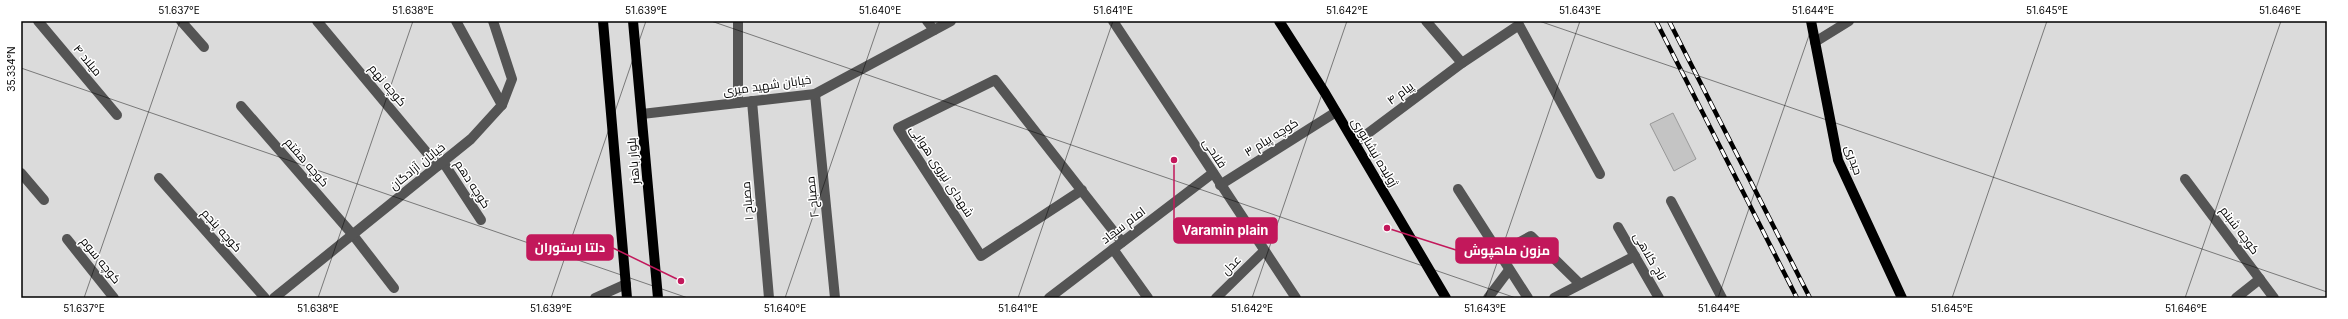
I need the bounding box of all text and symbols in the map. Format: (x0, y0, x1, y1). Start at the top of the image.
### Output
text: 51.637°E (158, 4, 200, 16)
text: 51.638°E (392, 4, 434, 16)
text: 51.639°E (625, 4, 667, 16)
text: 51.640°E (859, 4, 901, 16)
text: 51.641°E (1093, 4, 1133, 16)
text: 51.642°E (1326, 4, 1368, 16)
text: 51.643°E (1559, 4, 1601, 16)
text: 51.644°E (1792, 4, 1834, 16)
text: 51.645°E (2026, 4, 2068, 16)
text: 51.646°E (2259, 4, 2301, 16)
street label: میلاد ۴ (71, 41, 105, 79)
text: 35.334°N (5, 46, 17, 92)
street label: کوچه نهم (365, 61, 410, 110)
street label: خیابان شهید میری (722, 71, 812, 99)
street label: پیام ۴ (1384, 78, 1418, 109)
street label: کوچه پیام ۳ (1241, 115, 1302, 161)
street label: ژولیده نیشابوری (1348, 115, 1402, 190)
street label: شهدای نیروی هوایی (907, 122, 977, 220)
street label: کوچه هفتم (280, 134, 332, 191)
street label: فلاحی (1200, 135, 1230, 171)
street label: بلوار باهنر (623, 137, 643, 186)
street label: خیابان آزادگان (386, 139, 448, 193)
street label: حیدری (1842, 143, 1866, 177)
street label: کوچه دهم (450, 157, 494, 212)
street label: مصباح ۲ (802, 175, 823, 219)
street label: مصباح ۱ (738, 181, 757, 221)
street label: امام سجاد (1098, 203, 1149, 247)
street label: کوچه شبنم (2215, 203, 2263, 258)
street label: کوچه پنجم (197, 205, 245, 256)
callout: Varamin plain (1174, 218, 1277, 243)
text: Varamin plain (1182, 222, 1268, 238)
street label: تاج کلاهی (1629, 229, 1670, 284)
street label: کوچه سوم (76, 234, 124, 288)
callout: دلتا رستوران (527, 235, 613, 260)
callout: مزون ماهپوش (1456, 238, 1558, 263)
text: دلتا رستوران (535, 239, 605, 256)
text: مزون ماهپوش (1464, 242, 1550, 260)
street label: عدل (1218, 252, 1244, 278)
text: 51.637°E (63, 302, 105, 314)
text: 51.638°E (297, 302, 339, 314)
text: 51.639°E (530, 302, 572, 314)
text: 51.640°E (764, 302, 806, 314)
text: 51.641°E (998, 302, 1038, 314)
text: 51.642°E (1231, 302, 1273, 314)
text: 51.643°E (1464, 302, 1506, 314)
text: 51.644°E (1698, 302, 1740, 314)
text: 51.645°E (1931, 302, 1973, 314)
text: 51.646°E (2165, 302, 2207, 314)

